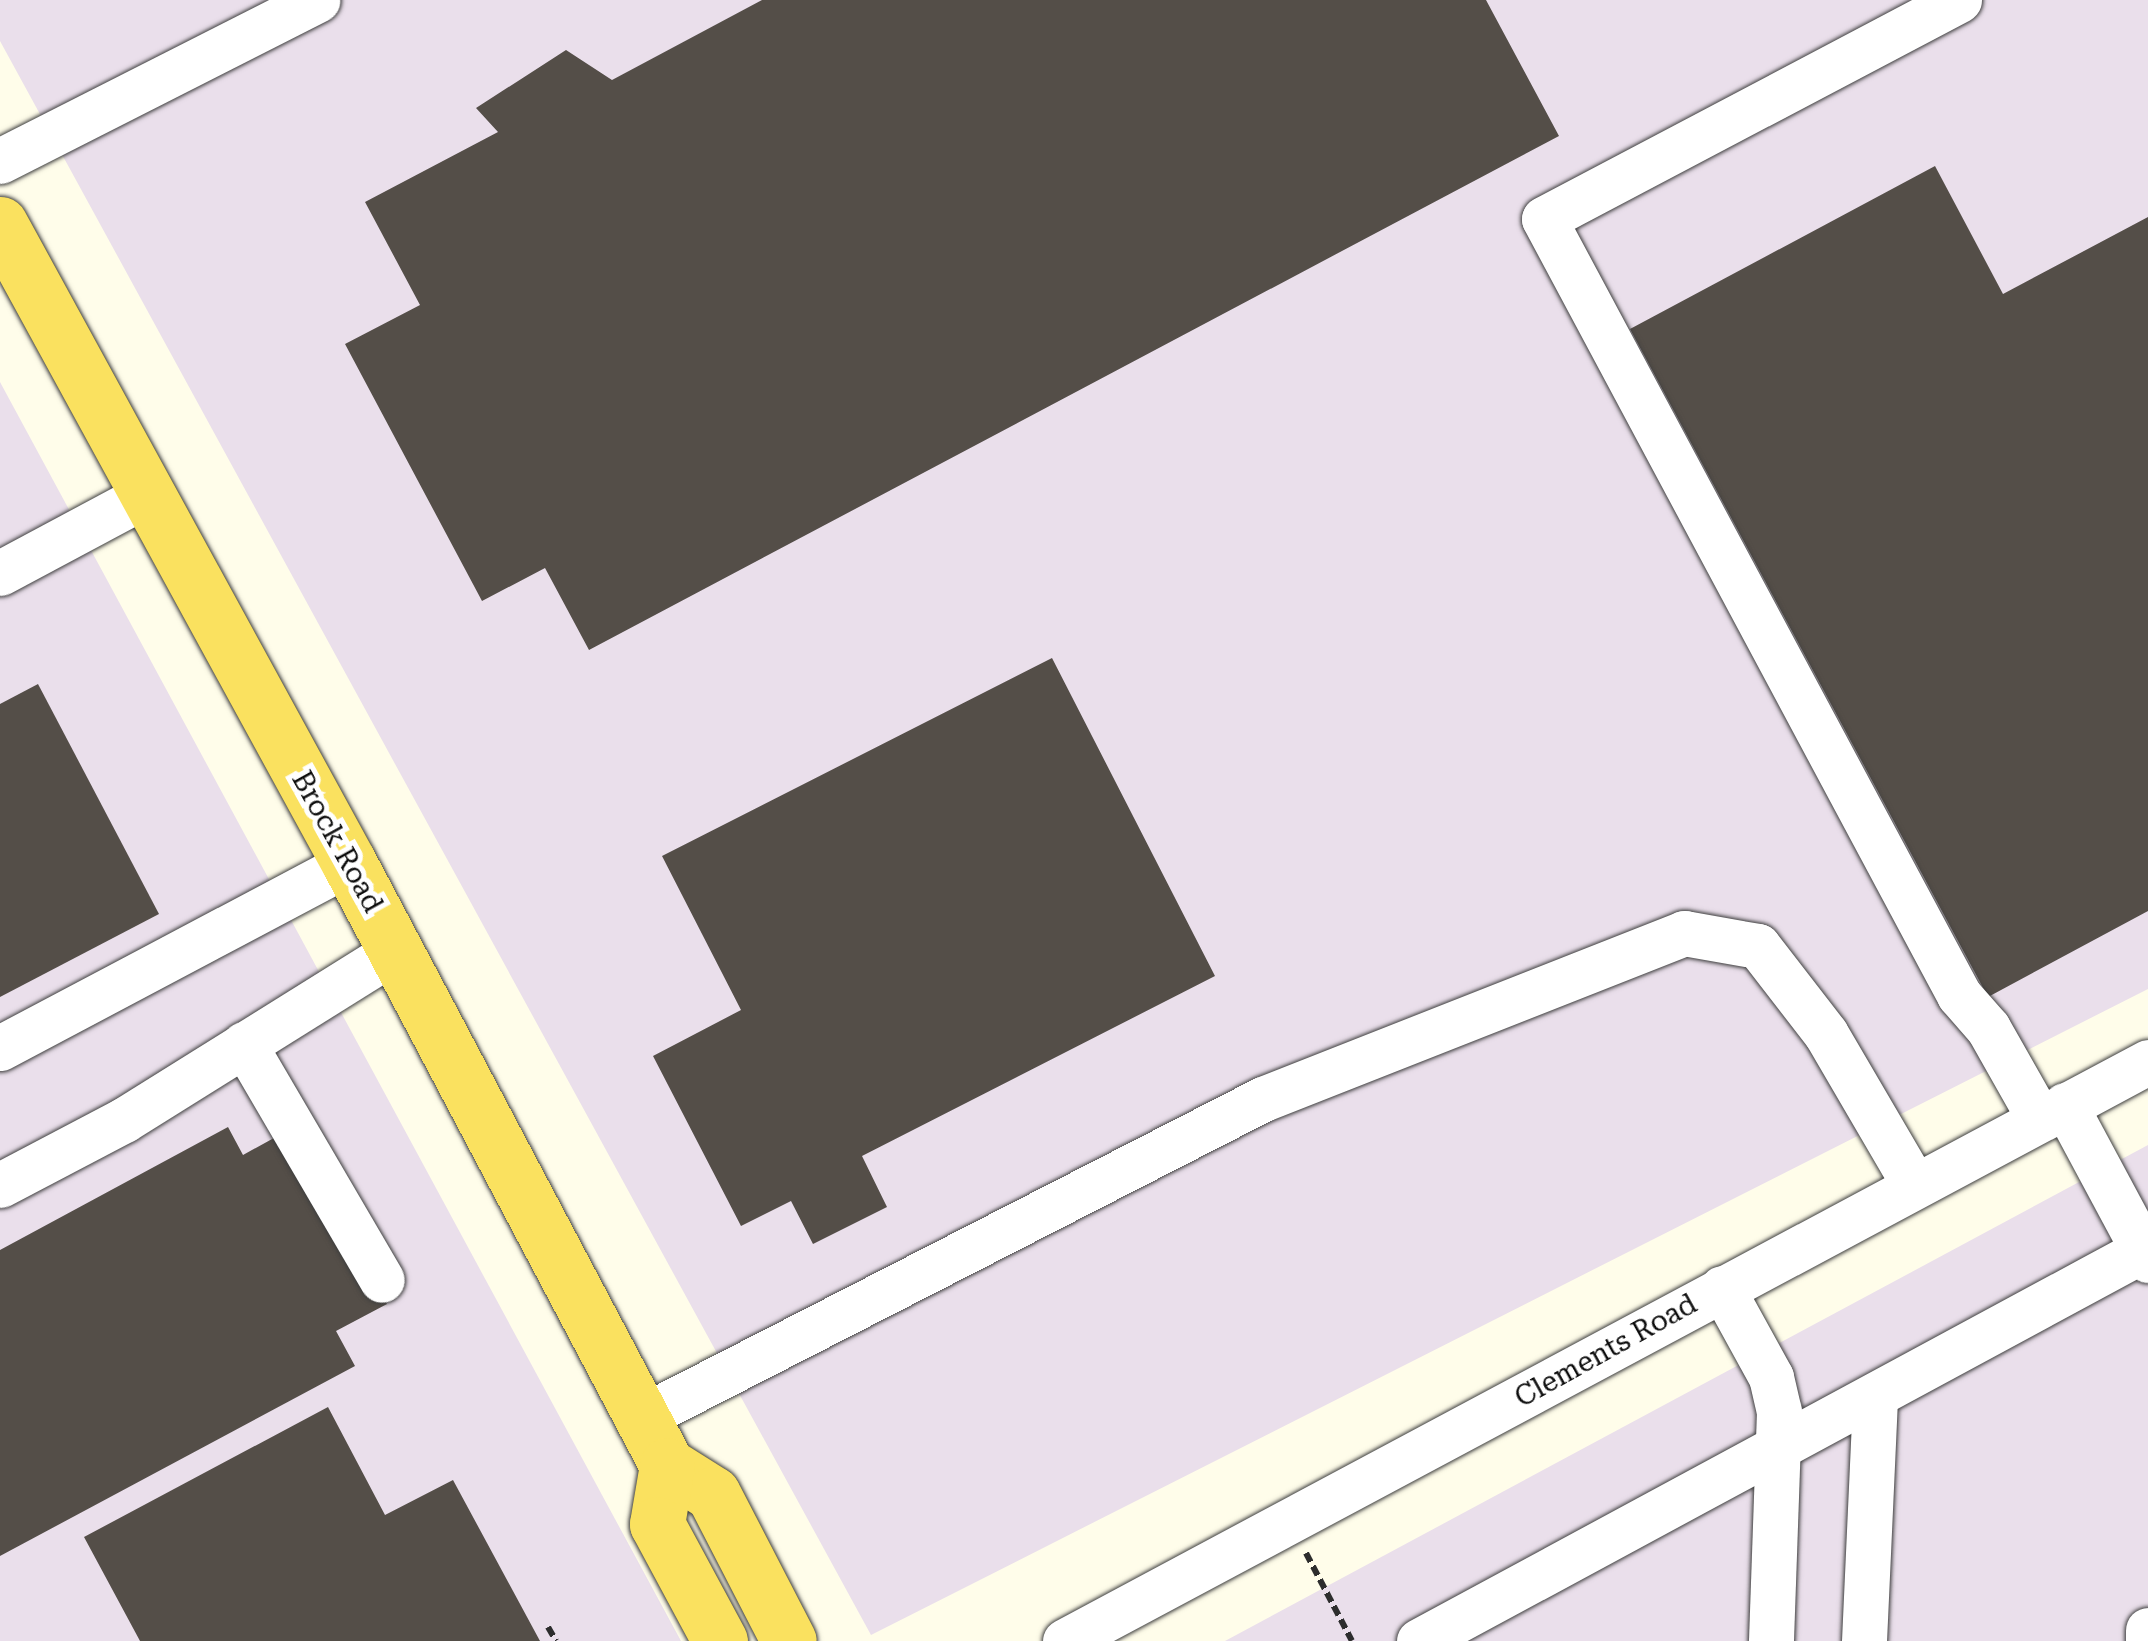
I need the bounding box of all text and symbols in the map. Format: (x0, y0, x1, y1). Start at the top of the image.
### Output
street label: Brock Road (284, 765, 390, 919)
street label: Clements Road (1509, 1287, 1703, 1415)

